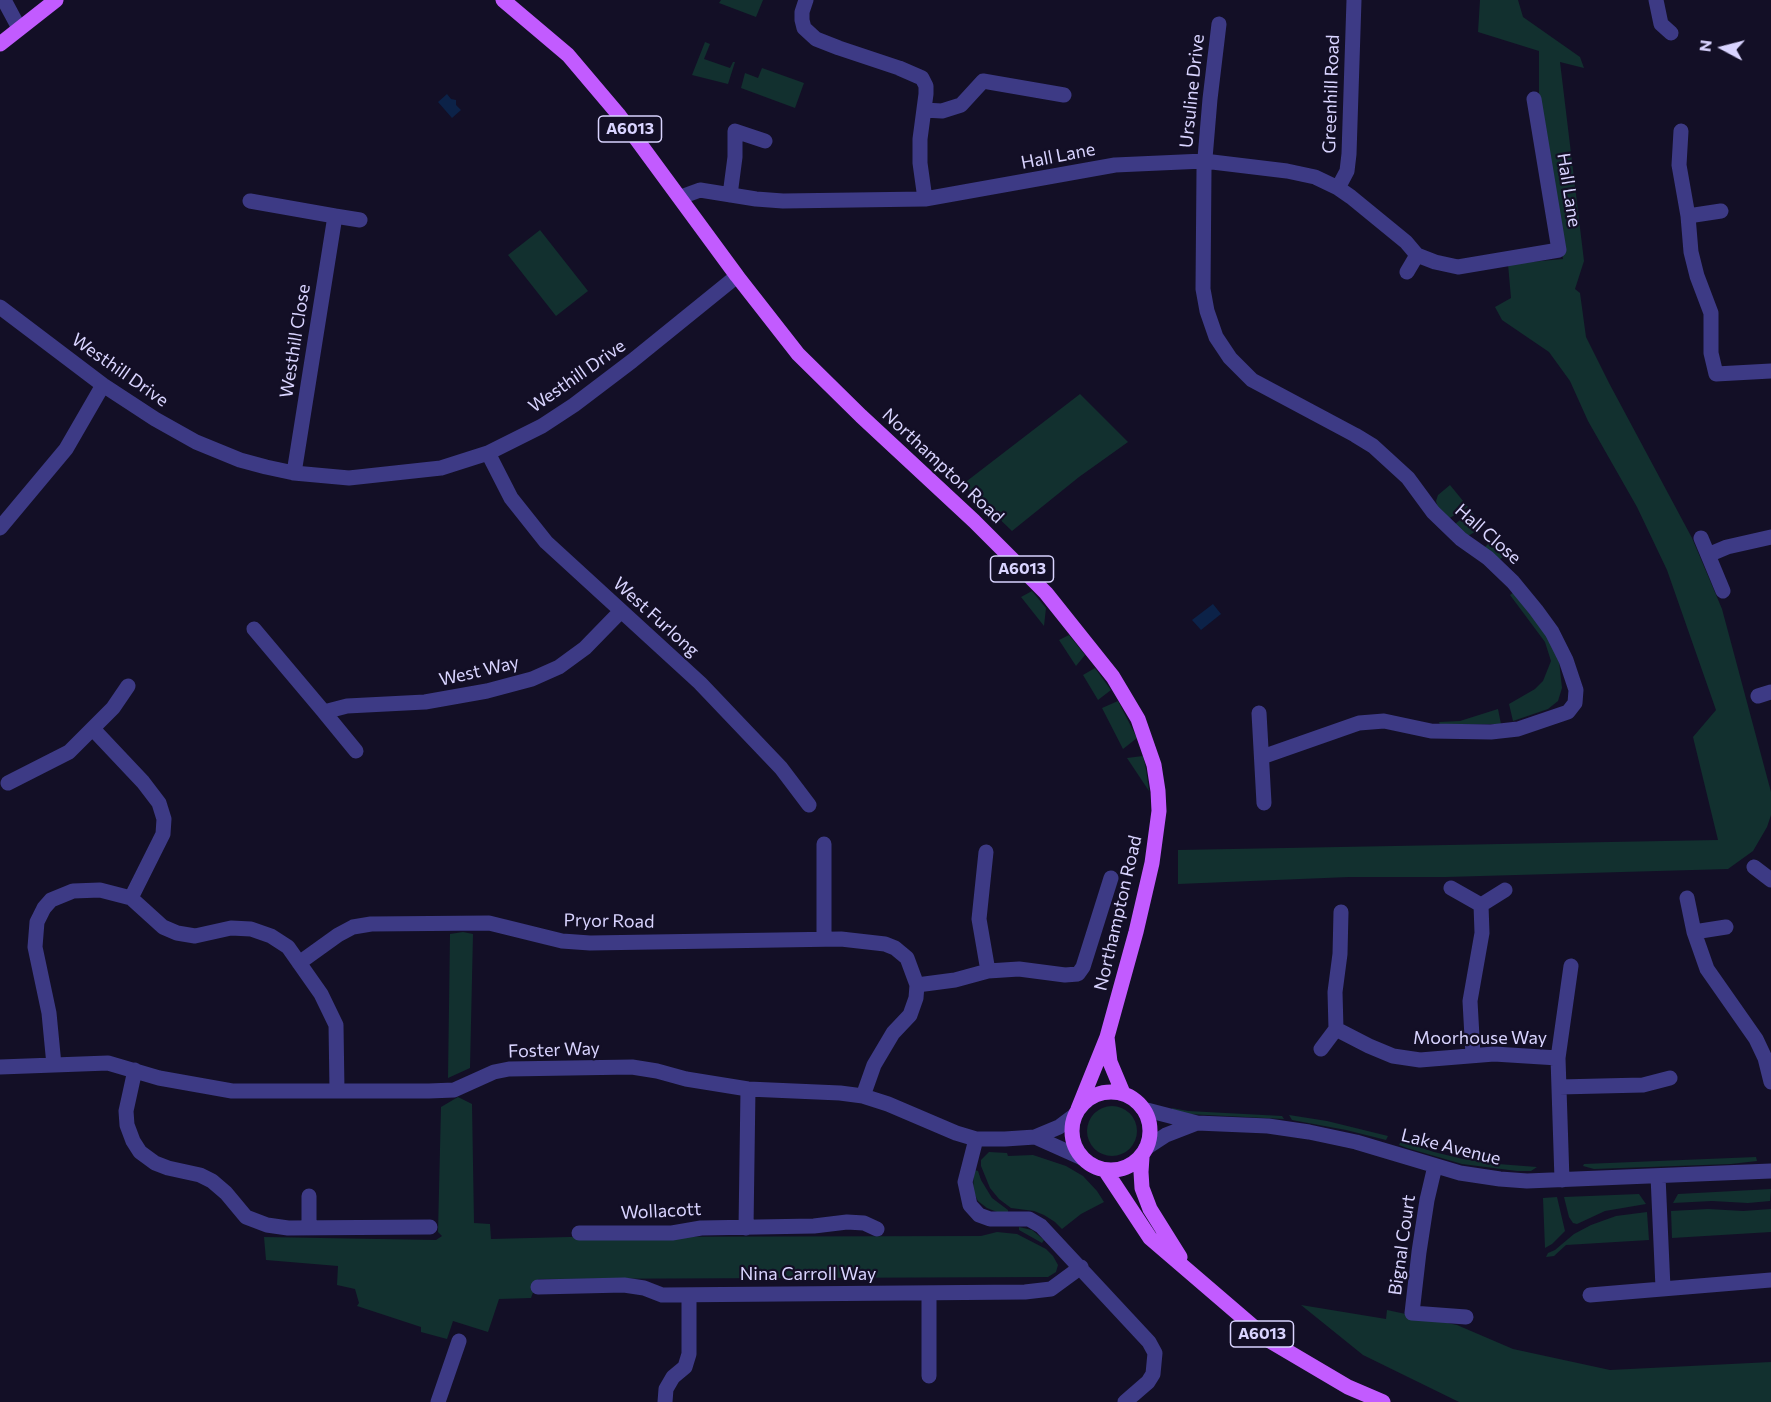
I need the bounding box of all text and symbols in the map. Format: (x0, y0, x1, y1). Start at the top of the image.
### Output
north arrow (1693, 18, 1753, 78)
street label: Ursuline Drive (1175, 33, 1209, 149)
street label: Greenhill Road (1318, 34, 1344, 154)
text: N (1694, 39, 1715, 53)
road number: A6013 (598, 116, 662, 142)
street label: Hall Lane (1019, 138, 1097, 174)
street label: Hall Lane (1552, 151, 1586, 229)
street label: Westhill Close (275, 283, 315, 399)
street label: Westhill Drive (67, 329, 173, 411)
street label: Westhill Drive (524, 335, 630, 417)
street label: Northampton Road (878, 404, 1008, 528)
street label: Hall Close (1450, 499, 1526, 569)
road number: A6013 (990, 556, 1054, 582)
street label: West Furlong (609, 573, 703, 661)
street label: West Way (437, 651, 521, 691)
street label: Northampton Road (1090, 833, 1146, 993)
street label: Pryor Road (563, 909, 655, 933)
street label: Moorhouse Way (1413, 1027, 1547, 1049)
street label: Foster Way (508, 1038, 600, 1062)
street label: Lake Avenue (1399, 1124, 1503, 1170)
street label: Bignal Court (1384, 1193, 1420, 1297)
street label: Wollacott (620, 1198, 702, 1224)
street label: Nina Carroll Way (740, 1263, 876, 1285)
road number: A6013 (1230, 1321, 1294, 1347)

